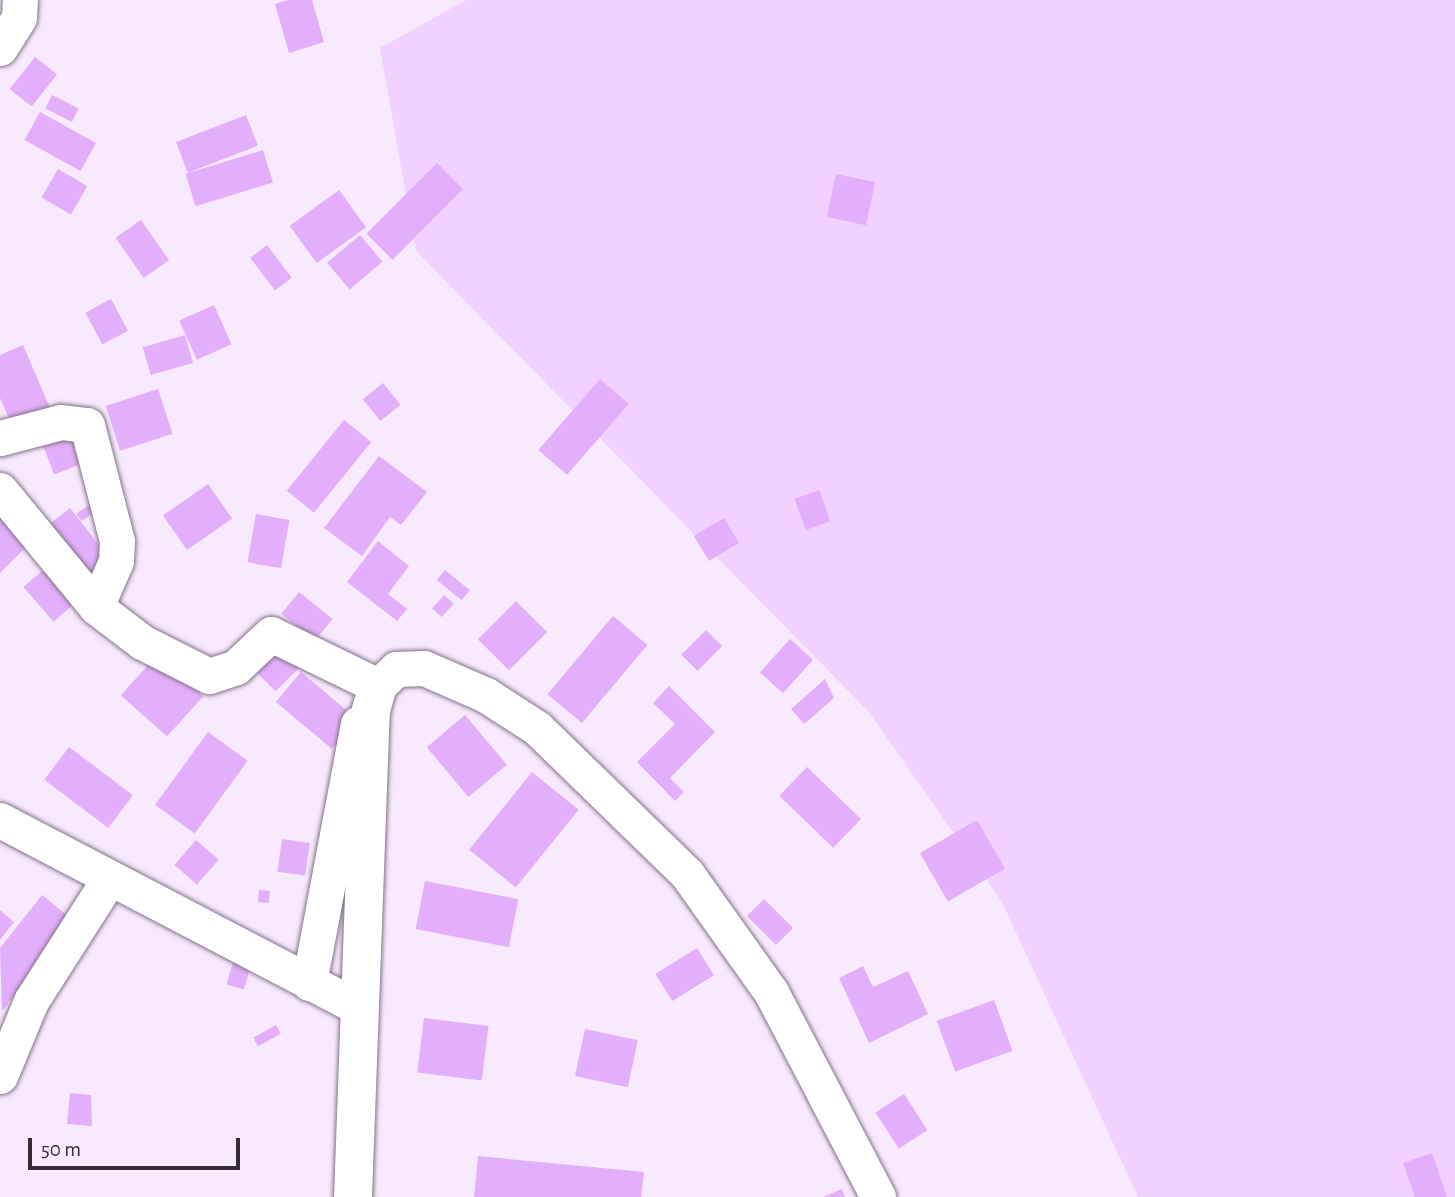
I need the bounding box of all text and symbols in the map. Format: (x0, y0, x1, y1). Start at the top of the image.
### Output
scale bar (32, 1124, 243, 1168)
text: 50 m (41, 1139, 81, 1160)

